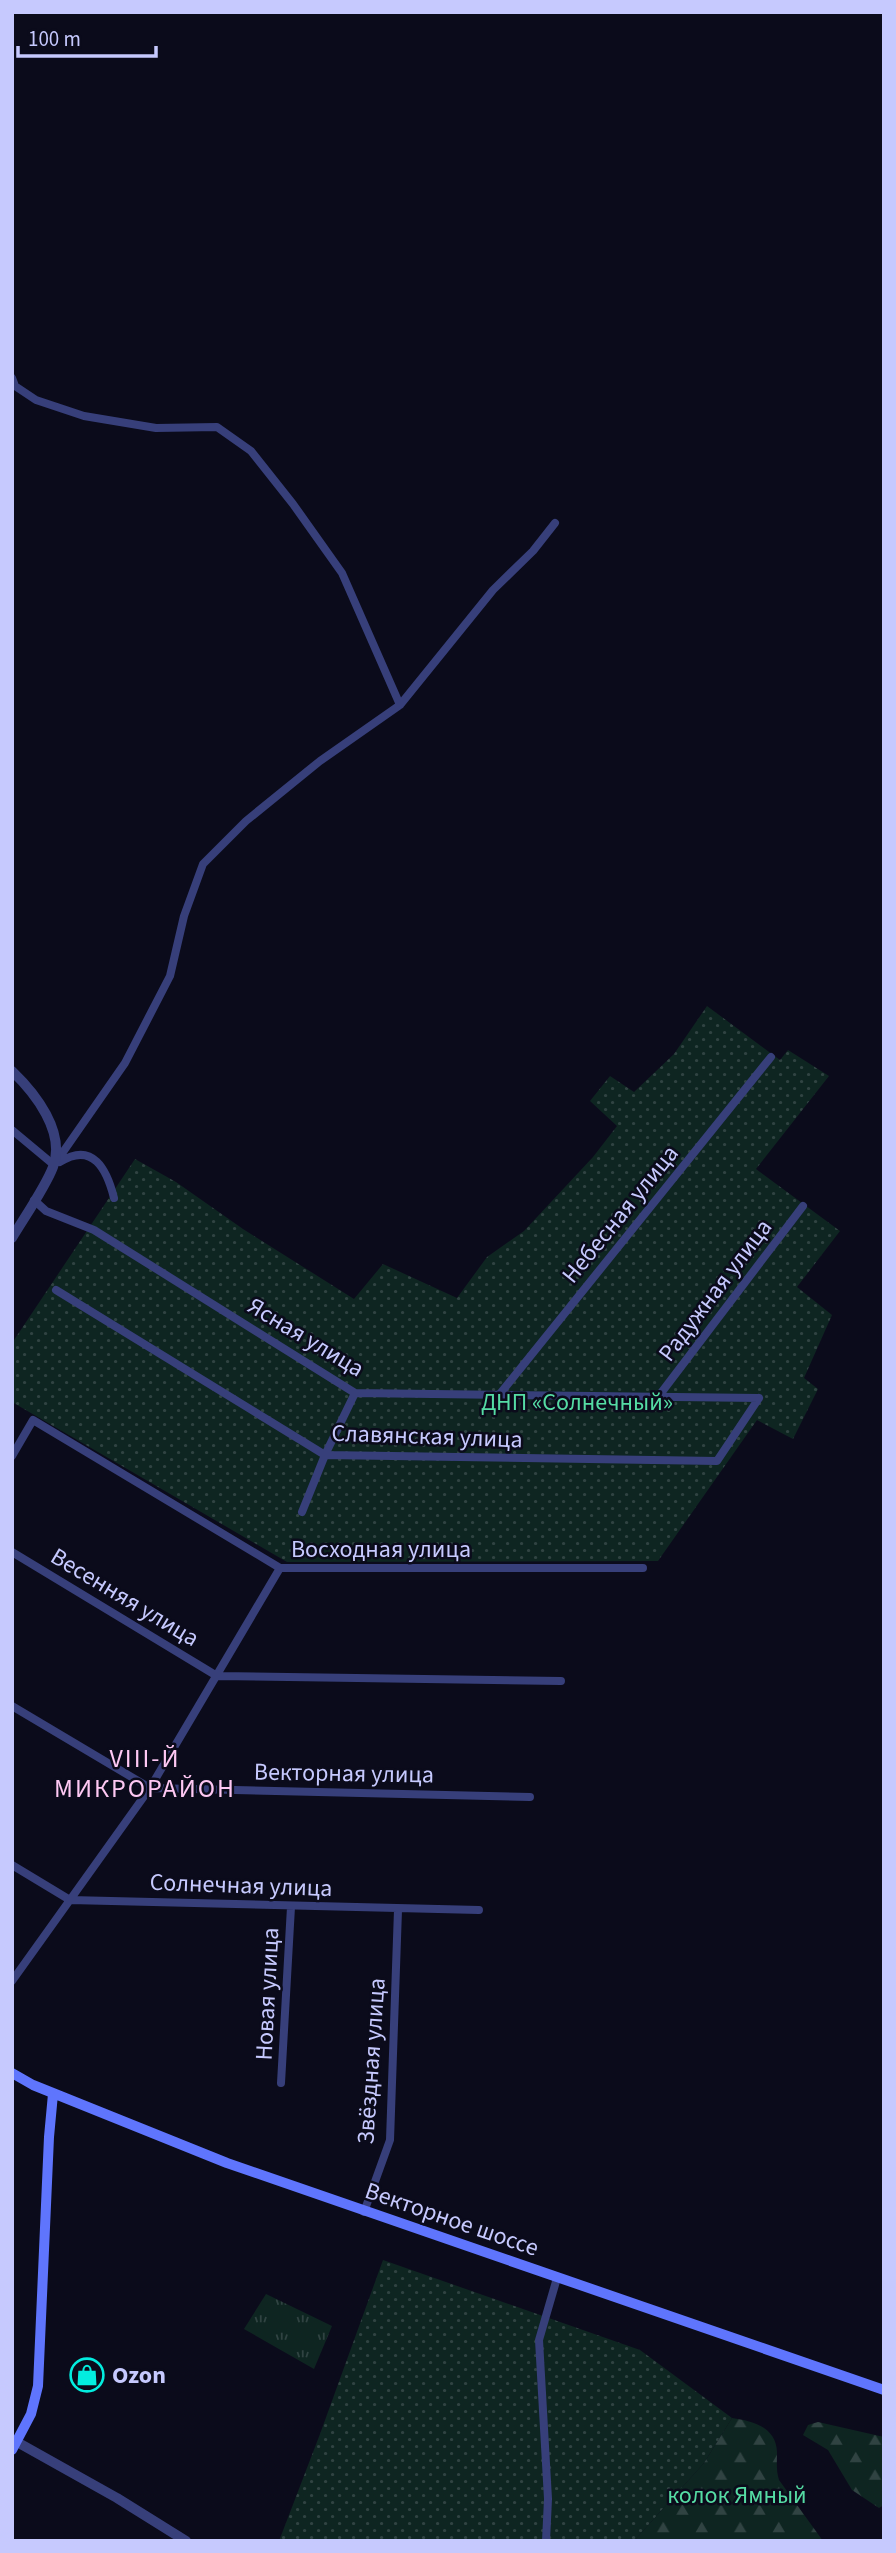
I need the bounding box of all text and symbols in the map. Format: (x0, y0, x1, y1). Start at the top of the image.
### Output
scale bar (18, 14, 156, 58)
text: 100 m (28, 24, 81, 54)
street label: Небесная улица (554, 1138, 687, 1291)
street label: Радужная улица (650, 1212, 781, 1369)
street label: Ясная улица (241, 1289, 371, 1386)
park label: ДНП «Солнечный» (481, 1385, 673, 1420)
street label: Славянская улица (331, 1416, 523, 1457)
street label: Восходная улица (291, 1532, 471, 1567)
street label: Весенняя улица (44, 1539, 206, 1656)
district label: VIII-Й МИКРОРАЙОН (54, 1740, 236, 1807)
street label: Векторная улица (254, 1754, 434, 1793)
street label: Солнечная улица (149, 1865, 333, 1906)
street label: Новая улица (247, 1927, 288, 2061)
street label: Звёздная улица (348, 1977, 395, 2145)
street label: Векторное шоссе (360, 2173, 543, 2266)
shop icon: Ozon (68, 2356, 106, 2394)
place label: Ozon (112, 2358, 166, 2393)
park label: колок Ямный (667, 2478, 807, 2513)

